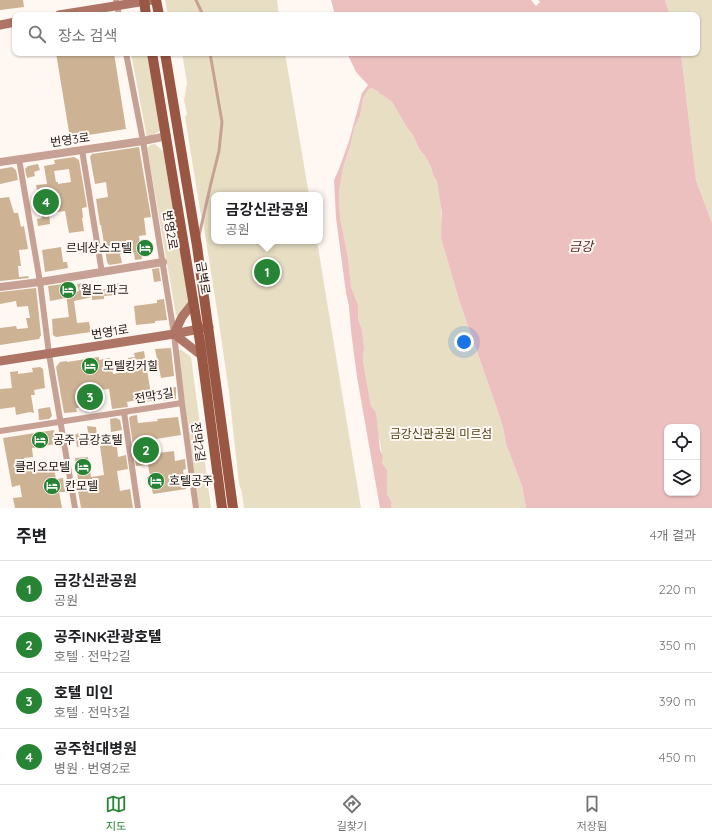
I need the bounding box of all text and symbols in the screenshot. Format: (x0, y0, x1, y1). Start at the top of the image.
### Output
search box (12, 12, 700, 56)
icon: search (26, 23, 48, 45)
text: 장소 검색 (58, 26, 117, 45)
street label: 번영3로 (49, 129, 90, 150)
pin: 4 (33, 187, 59, 217)
popup (211, 192, 323, 244)
text: 금강신관공원 (226, 200, 308, 219)
street label: 번영2로 (160, 209, 181, 251)
text: 공원 (226, 221, 250, 237)
hotel icon: 르네상스모텔 (135, 238, 155, 258)
water label: 금강 (569, 238, 595, 254)
place label: 르네상스모텔 (66, 240, 132, 255)
pin: 1 (254, 257, 280, 287)
street label: 금벽로 (193, 260, 213, 295)
hotel icon: 월드 파크 (58, 280, 78, 300)
place label: 월드 파크 (81, 282, 128, 297)
street label: 번영1로 (90, 321, 130, 342)
your location (454, 332, 474, 352)
hotel icon: 모텔킹커힐 (80, 356, 100, 376)
place label: 모텔킹커힐 (103, 358, 158, 373)
pin: 3 (77, 382, 103, 412)
street label: 전막3길 (133, 385, 175, 406)
street label: 전막2길 (188, 421, 209, 463)
map controls (664, 424, 700, 496)
button: locate (664, 424, 700, 460)
park label: 금강신관공원 미르섬 (390, 426, 492, 441)
hotel icon: 공주 금강호텔 (30, 430, 50, 450)
place label: 공주 금강호텔 (53, 432, 123, 447)
pin: 2 (133, 435, 159, 465)
hotel icon: 클리오모텔 (73, 457, 93, 477)
place label: 클리오모텔 (15, 459, 70, 474)
button: layers (664, 460, 700, 496)
hotel icon: 호텔공주 (146, 471, 166, 491)
place label: 호텔공주 (169, 473, 213, 488)
hotel icon: 칸모텔 (42, 476, 62, 496)
place label: 칸모텔 (65, 478, 98, 493)
text: 주변 (16, 525, 47, 546)
text: 4개 결과 (650, 527, 696, 543)
text: 금강신관공원 (54, 571, 137, 590)
text: 1 (26, 581, 32, 597)
text: 220 m (658, 581, 696, 597)
text: 공원 (54, 592, 78, 608)
text: 공주INK관광호텔 (54, 627, 162, 646)
text: 2 (25, 637, 33, 653)
text: 350 m (659, 637, 696, 653)
text: 호텔 · 전막2길 (54, 648, 131, 664)
text: 호텔 미인 (54, 683, 113, 702)
text: 3 (26, 693, 32, 709)
text: 390 m (659, 693, 696, 709)
text: 호텔 · 전막3길 (54, 704, 130, 720)
text: 공주현대병원 (54, 739, 137, 758)
text: 4 (25, 749, 33, 765)
text: 450 m (659, 749, 696, 765)
text: 병원 · 번영2로 (54, 760, 131, 776)
tab: 지도 (105, 793, 127, 833)
tab: 길찾기 (337, 793, 367, 833)
tab: 저장됨 (577, 793, 607, 833)

